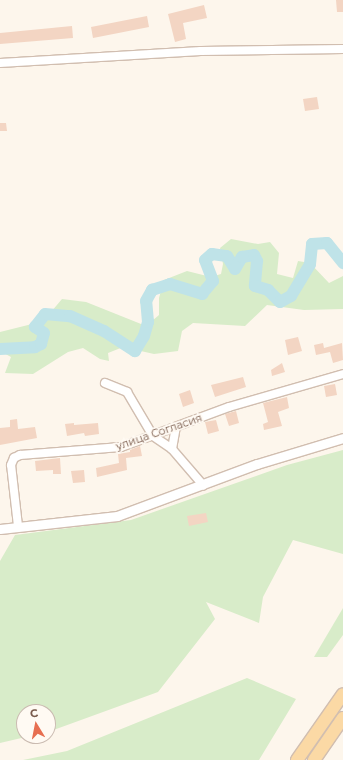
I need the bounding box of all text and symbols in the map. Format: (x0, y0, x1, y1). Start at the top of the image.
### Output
street label: улица Согласия (114, 411, 204, 453)
north arrow (16, 704, 56, 744)
text: С (29, 706, 39, 721)

